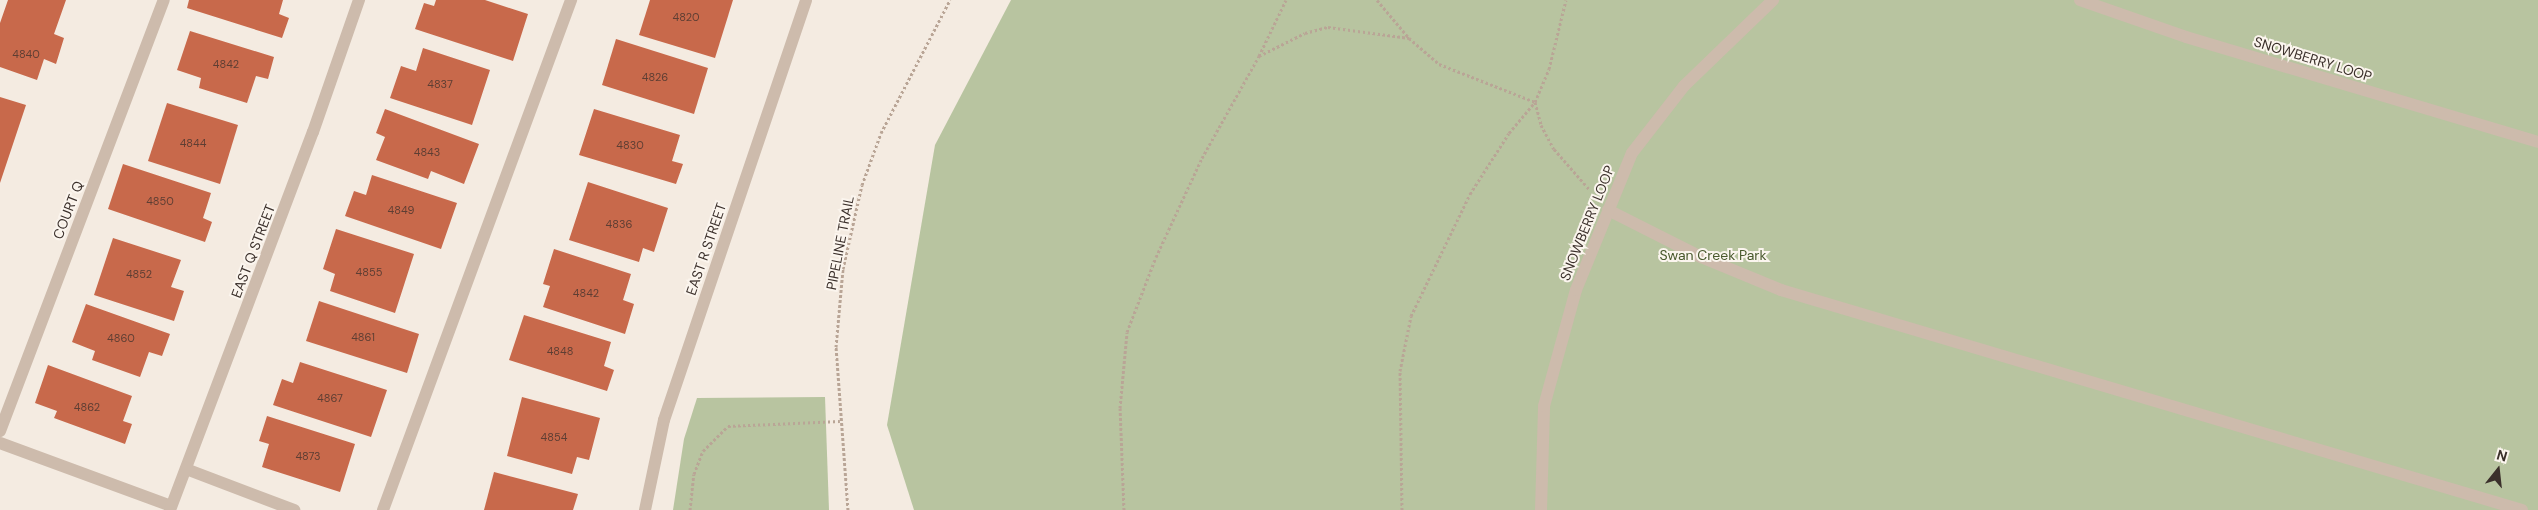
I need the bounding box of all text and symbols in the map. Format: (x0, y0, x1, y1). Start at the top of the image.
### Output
house number: 4820 (673, 10, 699, 24)
street label: SNOWBERRY LOOP (2252, 33, 2374, 85)
house number: 4840 (12, 47, 40, 61)
house number: 4842 (213, 57, 239, 71)
house number: 4826 (642, 70, 668, 84)
house number: 4837 (427, 77, 453, 91)
house number: 4844 (180, 136, 206, 150)
house number: 4830 (616, 138, 644, 152)
house number: 4843 (414, 145, 440, 159)
street label: SNOWBERRY LOOP (1556, 163, 1618, 283)
street label: COURT Q (49, 179, 87, 241)
house number: 4850 (146, 194, 174, 208)
street label: PIPELINE TRAIL (823, 195, 857, 291)
street label: EAST R STREET (682, 201, 730, 297)
street label: EAST Q STREET (227, 202, 279, 300)
house number: 4849 (388, 203, 414, 217)
house number: 4836 (606, 217, 632, 231)
park label: Swan Creek Park (1659, 247, 1767, 263)
house number: 4855 (356, 265, 382, 279)
house number: 4852 (126, 267, 152, 281)
house number: 4842 (573, 286, 599, 300)
house number: 4861 (351, 330, 375, 344)
house number: 4860 (107, 331, 135, 345)
house number: 4848 (547, 344, 573, 358)
house number: 4867 (317, 391, 343, 405)
house number: 4862 (74, 400, 100, 414)
house number: 4854 (541, 430, 567, 444)
north arrow (2473, 445, 2523, 495)
text: N (2495, 446, 2510, 466)
house number: 4873 (295, 449, 321, 463)

